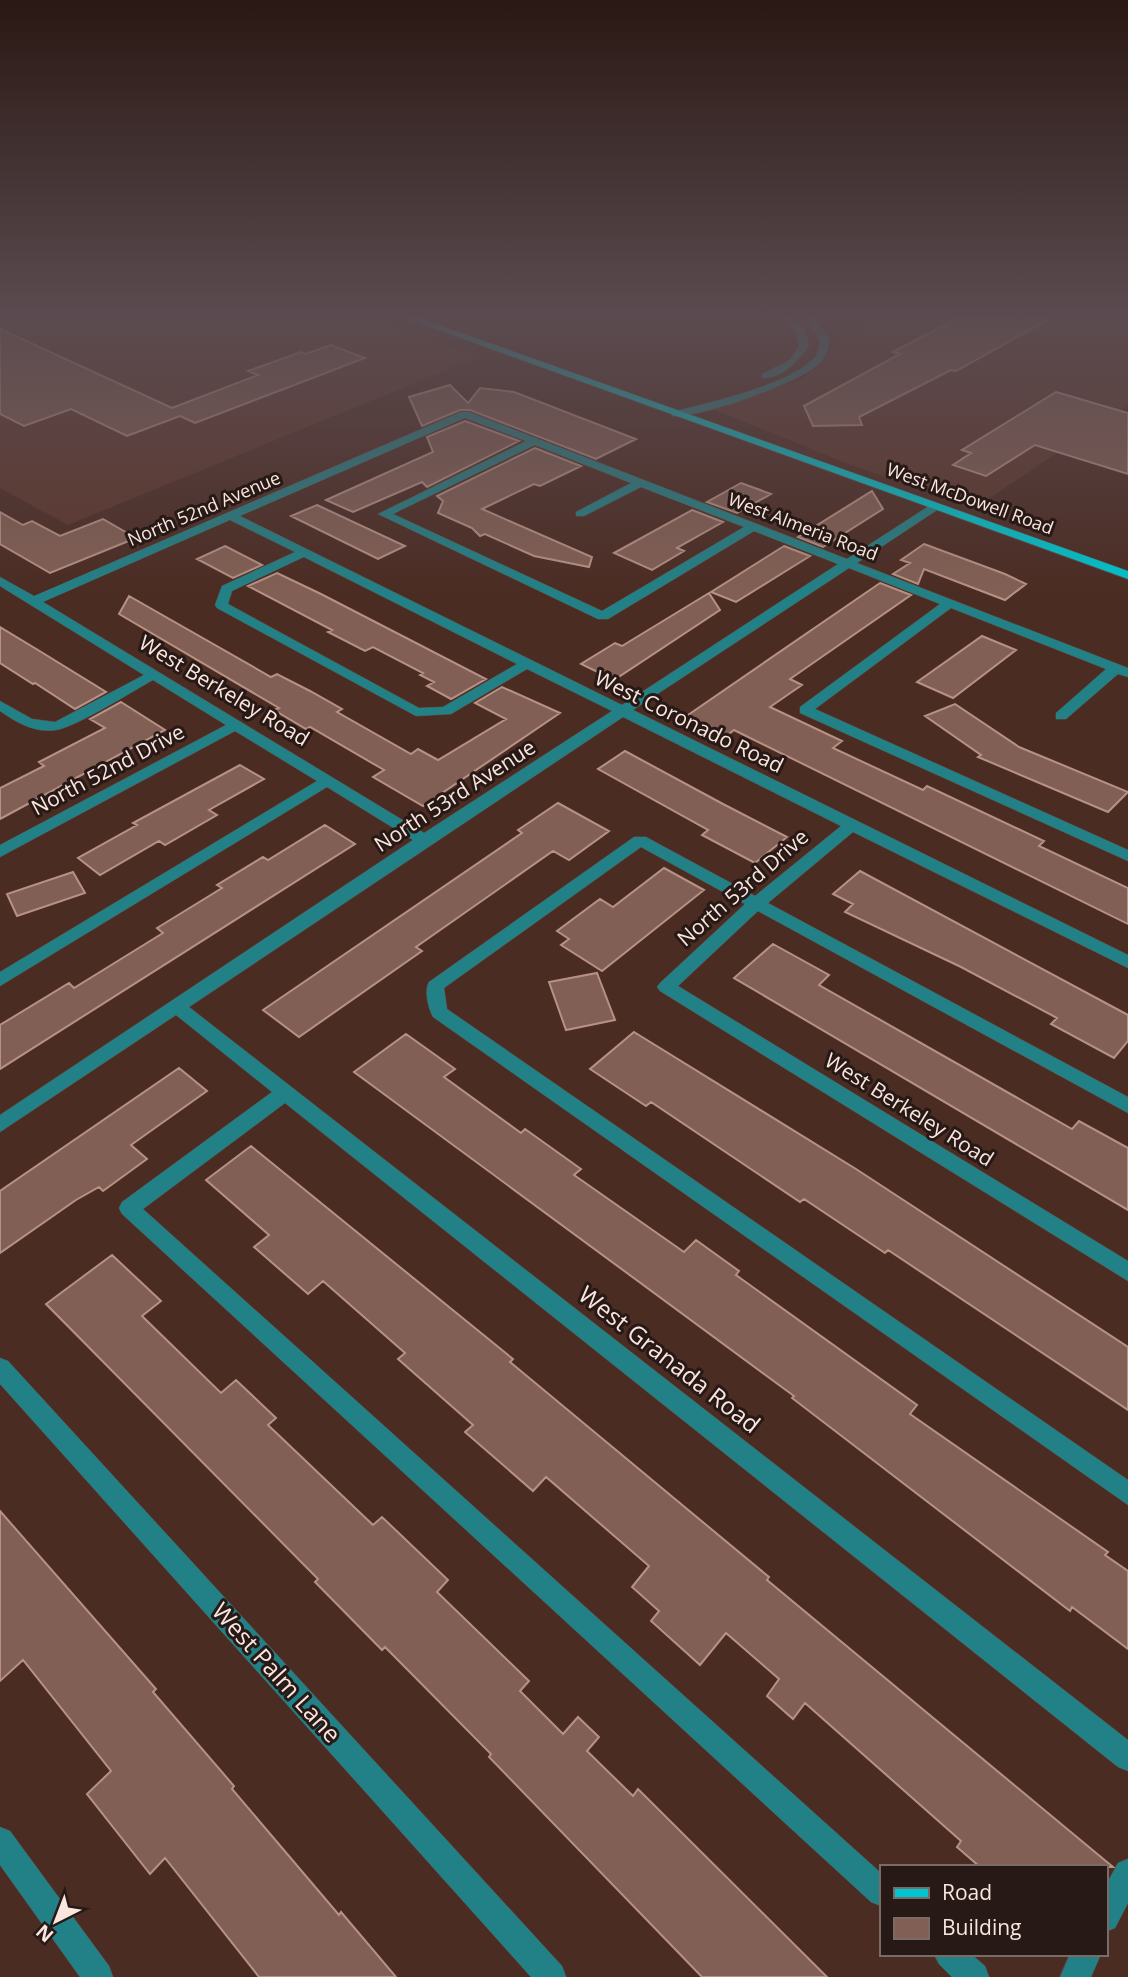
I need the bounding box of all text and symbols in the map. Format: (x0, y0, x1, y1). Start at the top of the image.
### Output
street label: West McDowell Road (884, 457, 1057, 539)
street label: North 52nd Avenue (124, 465, 284, 551)
street label: West Almeria Road (725, 486, 882, 566)
street label: West Berkeley Road (134, 628, 315, 752)
street label: West Coronado Road (590, 663, 789, 779)
street label: North 52nd Drive (26, 717, 189, 821)
street label: North 53rd Avenue (368, 733, 540, 858)
street label: North 53rd Drive (671, 823, 814, 952)
street label: West Berkeley Road (820, 1046, 999, 1172)
street label: West Granada Road (572, 1277, 768, 1440)
street label: West Palm Lane (205, 1595, 349, 1749)
legend (880, 1865, 1107, 1956)
text: Road (942, 1878, 992, 1906)
north arrow (21, 1886, 91, 1956)
text: Building (942, 1913, 1021, 1941)
text: N (30, 1919, 59, 1948)

